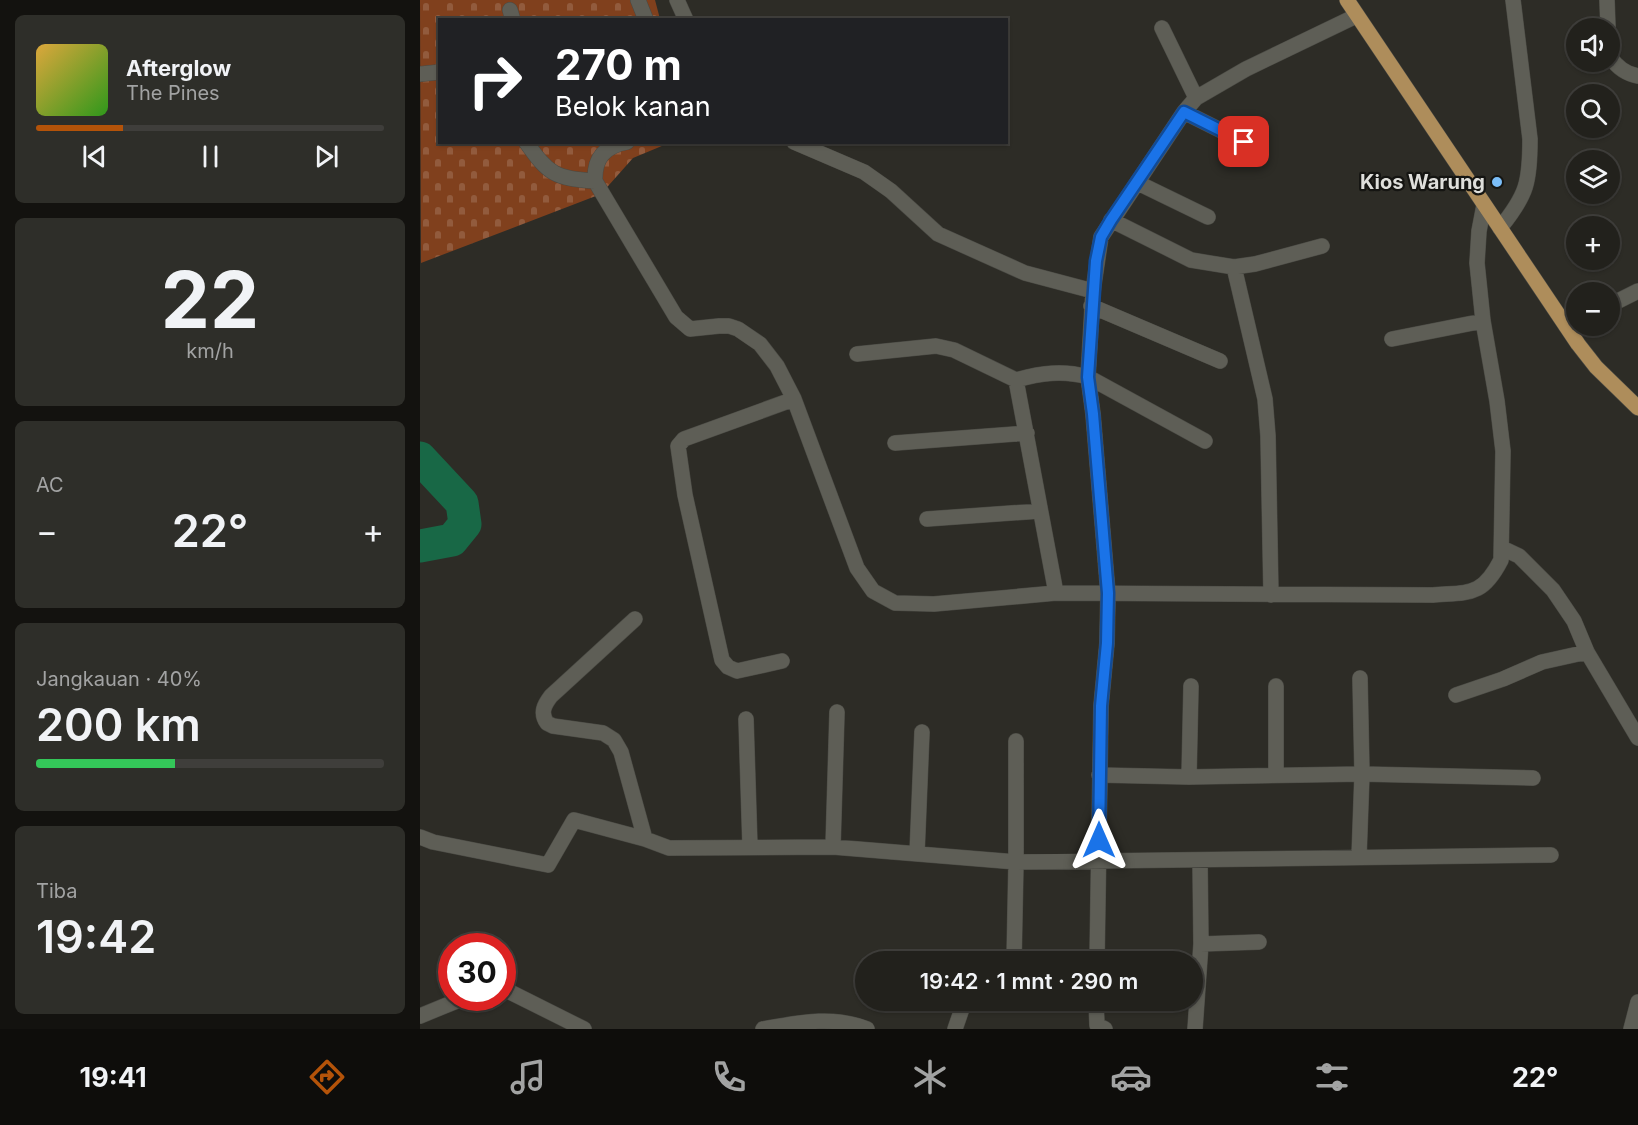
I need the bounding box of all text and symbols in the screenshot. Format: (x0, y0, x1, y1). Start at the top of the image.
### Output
map controls (1566, 18, 1620, 336)
button: sound (1566, 18, 1620, 72)
text: 270 m (555, 39, 682, 90)
icon: right (456, 42, 534, 120)
text: Afterglow (126, 55, 231, 81)
text: The Pines (126, 81, 220, 105)
button: search (1566, 84, 1620, 138)
text: Belok kanan (555, 90, 711, 123)
pin (1218, 116, 1269, 167)
icon: arrive (1227, 125, 1260, 158)
icon: previous (78, 140, 111, 173)
icon: pause (194, 140, 227, 173)
icon: next (310, 140, 343, 173)
button: layers (1566, 150, 1620, 204)
place label: Kios Warung (1360, 170, 1485, 194)
marker: Kios Warung (1490, 175, 1504, 189)
button: + (1566, 216, 1620, 270)
text: 22 (161, 252, 259, 347)
button: − (1566, 282, 1620, 336)
text: km/h (186, 339, 234, 363)
text: AC (36, 473, 64, 497)
text: 22° (172, 503, 248, 558)
text: − (36, 511, 58, 551)
text: + (362, 511, 384, 551)
text: Jangkauan · 40% (36, 667, 202, 691)
text: 200 km (36, 697, 201, 752)
position arrow (1067, 808, 1131, 872)
text: Tiba (36, 879, 77, 903)
text: 19:42 (36, 909, 156, 964)
speed limit sign: 30 (438, 933, 516, 1011)
text: 19:42 · 1 mnt · 290 m (920, 968, 1138, 994)
icon: directions (306, 1056, 348, 1098)
icon: music (507, 1056, 549, 1098)
icon: phone (708, 1056, 750, 1098)
icon: climate (909, 1056, 951, 1098)
icon: car (1110, 1056, 1152, 1098)
icon: filters (1311, 1056, 1353, 1098)
text: 19:41 (80, 1061, 147, 1094)
text: 22° (1512, 1061, 1558, 1094)

